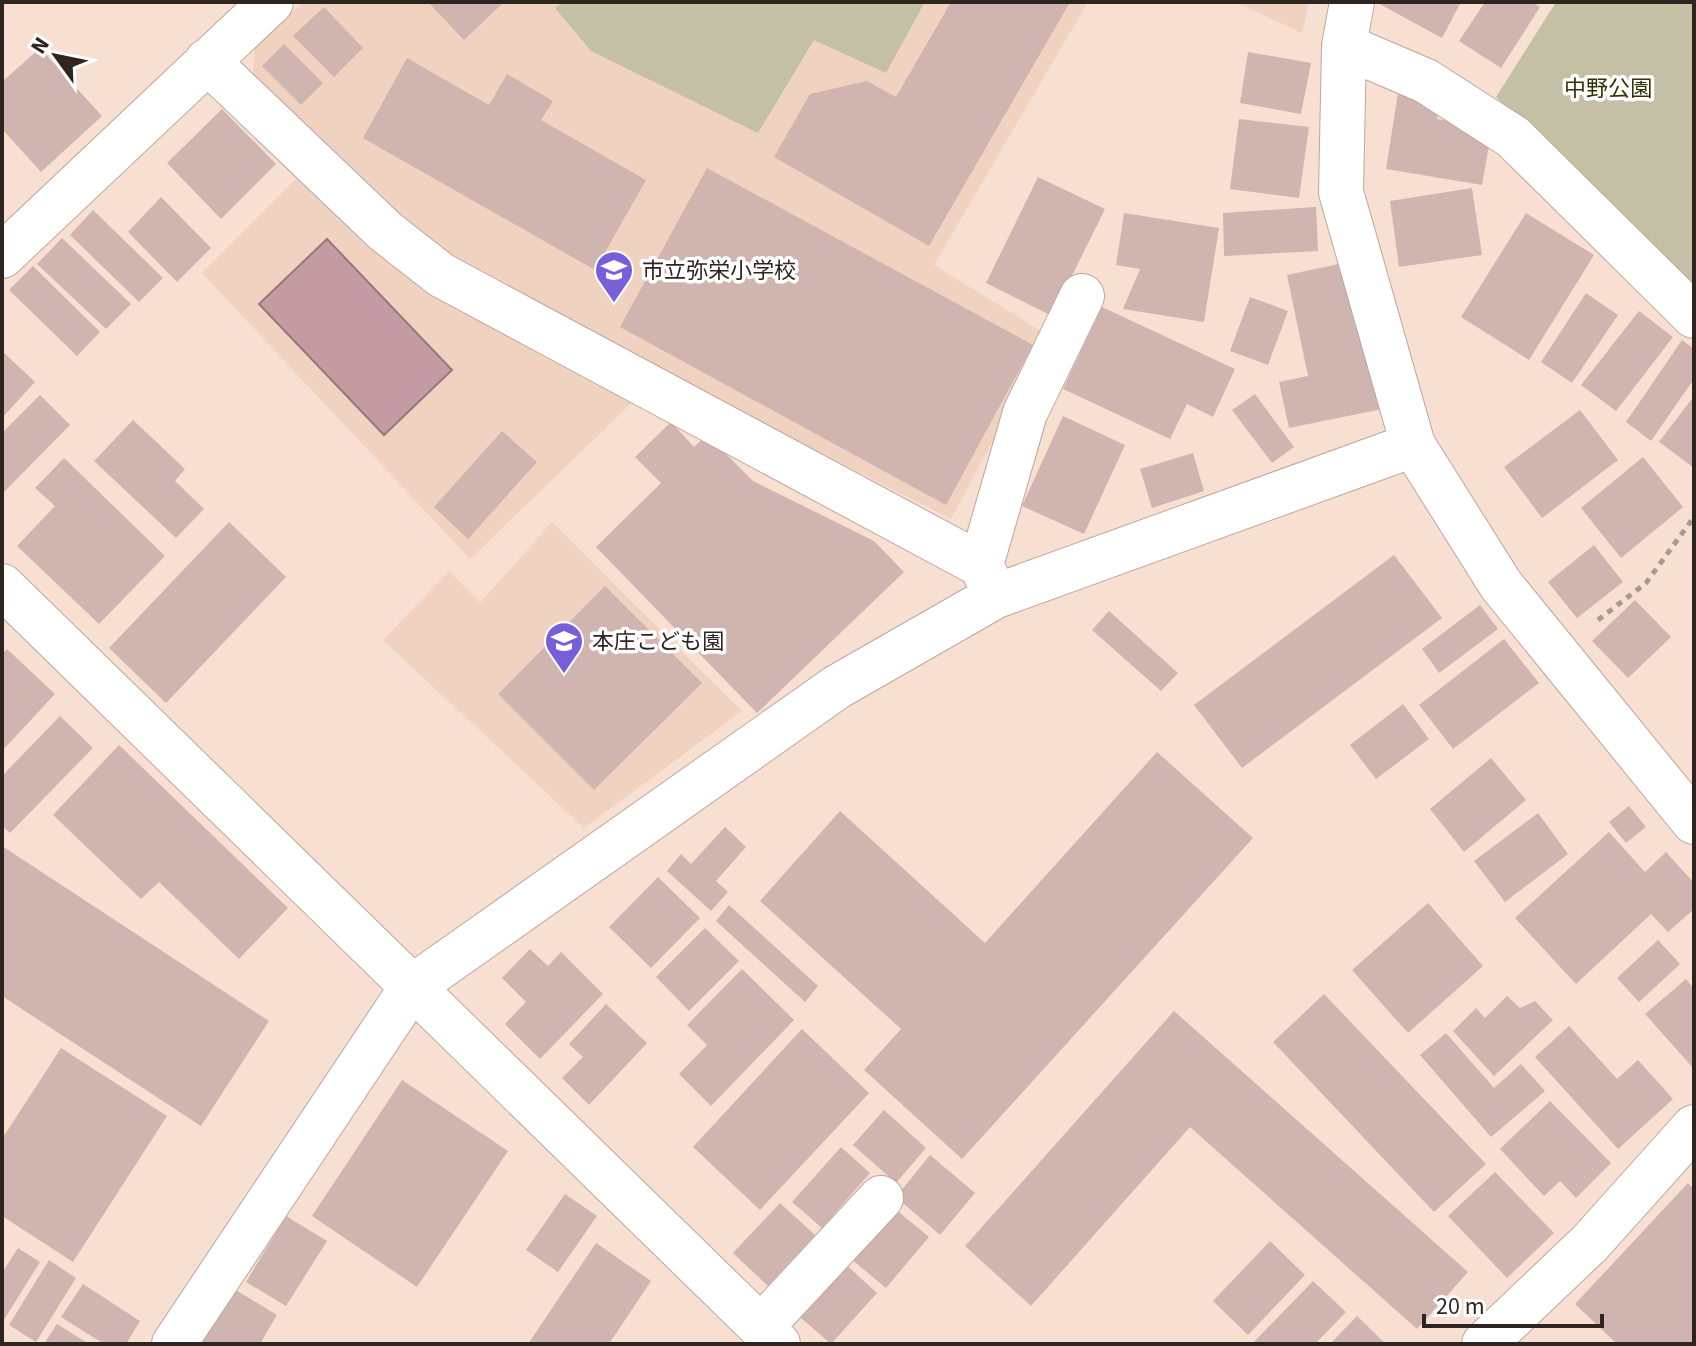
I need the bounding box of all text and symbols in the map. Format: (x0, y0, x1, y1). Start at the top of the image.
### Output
north arrow (16, 16, 96, 96)
text: N (23, 31, 57, 61)
park label: 中野公園 (1564, 73, 1652, 105)
school or university icon: 市立弥栄小学校 (593, 249, 635, 304)
place label: 市立弥栄小学校 (642, 255, 796, 287)
school or university icon: 本庄こども園 (543, 620, 585, 675)
place label: 本庄こども園 (592, 626, 724, 658)
scale bar (1424, 1278, 1602, 1328)
text: 20 m (1436, 1289, 1485, 1324)

